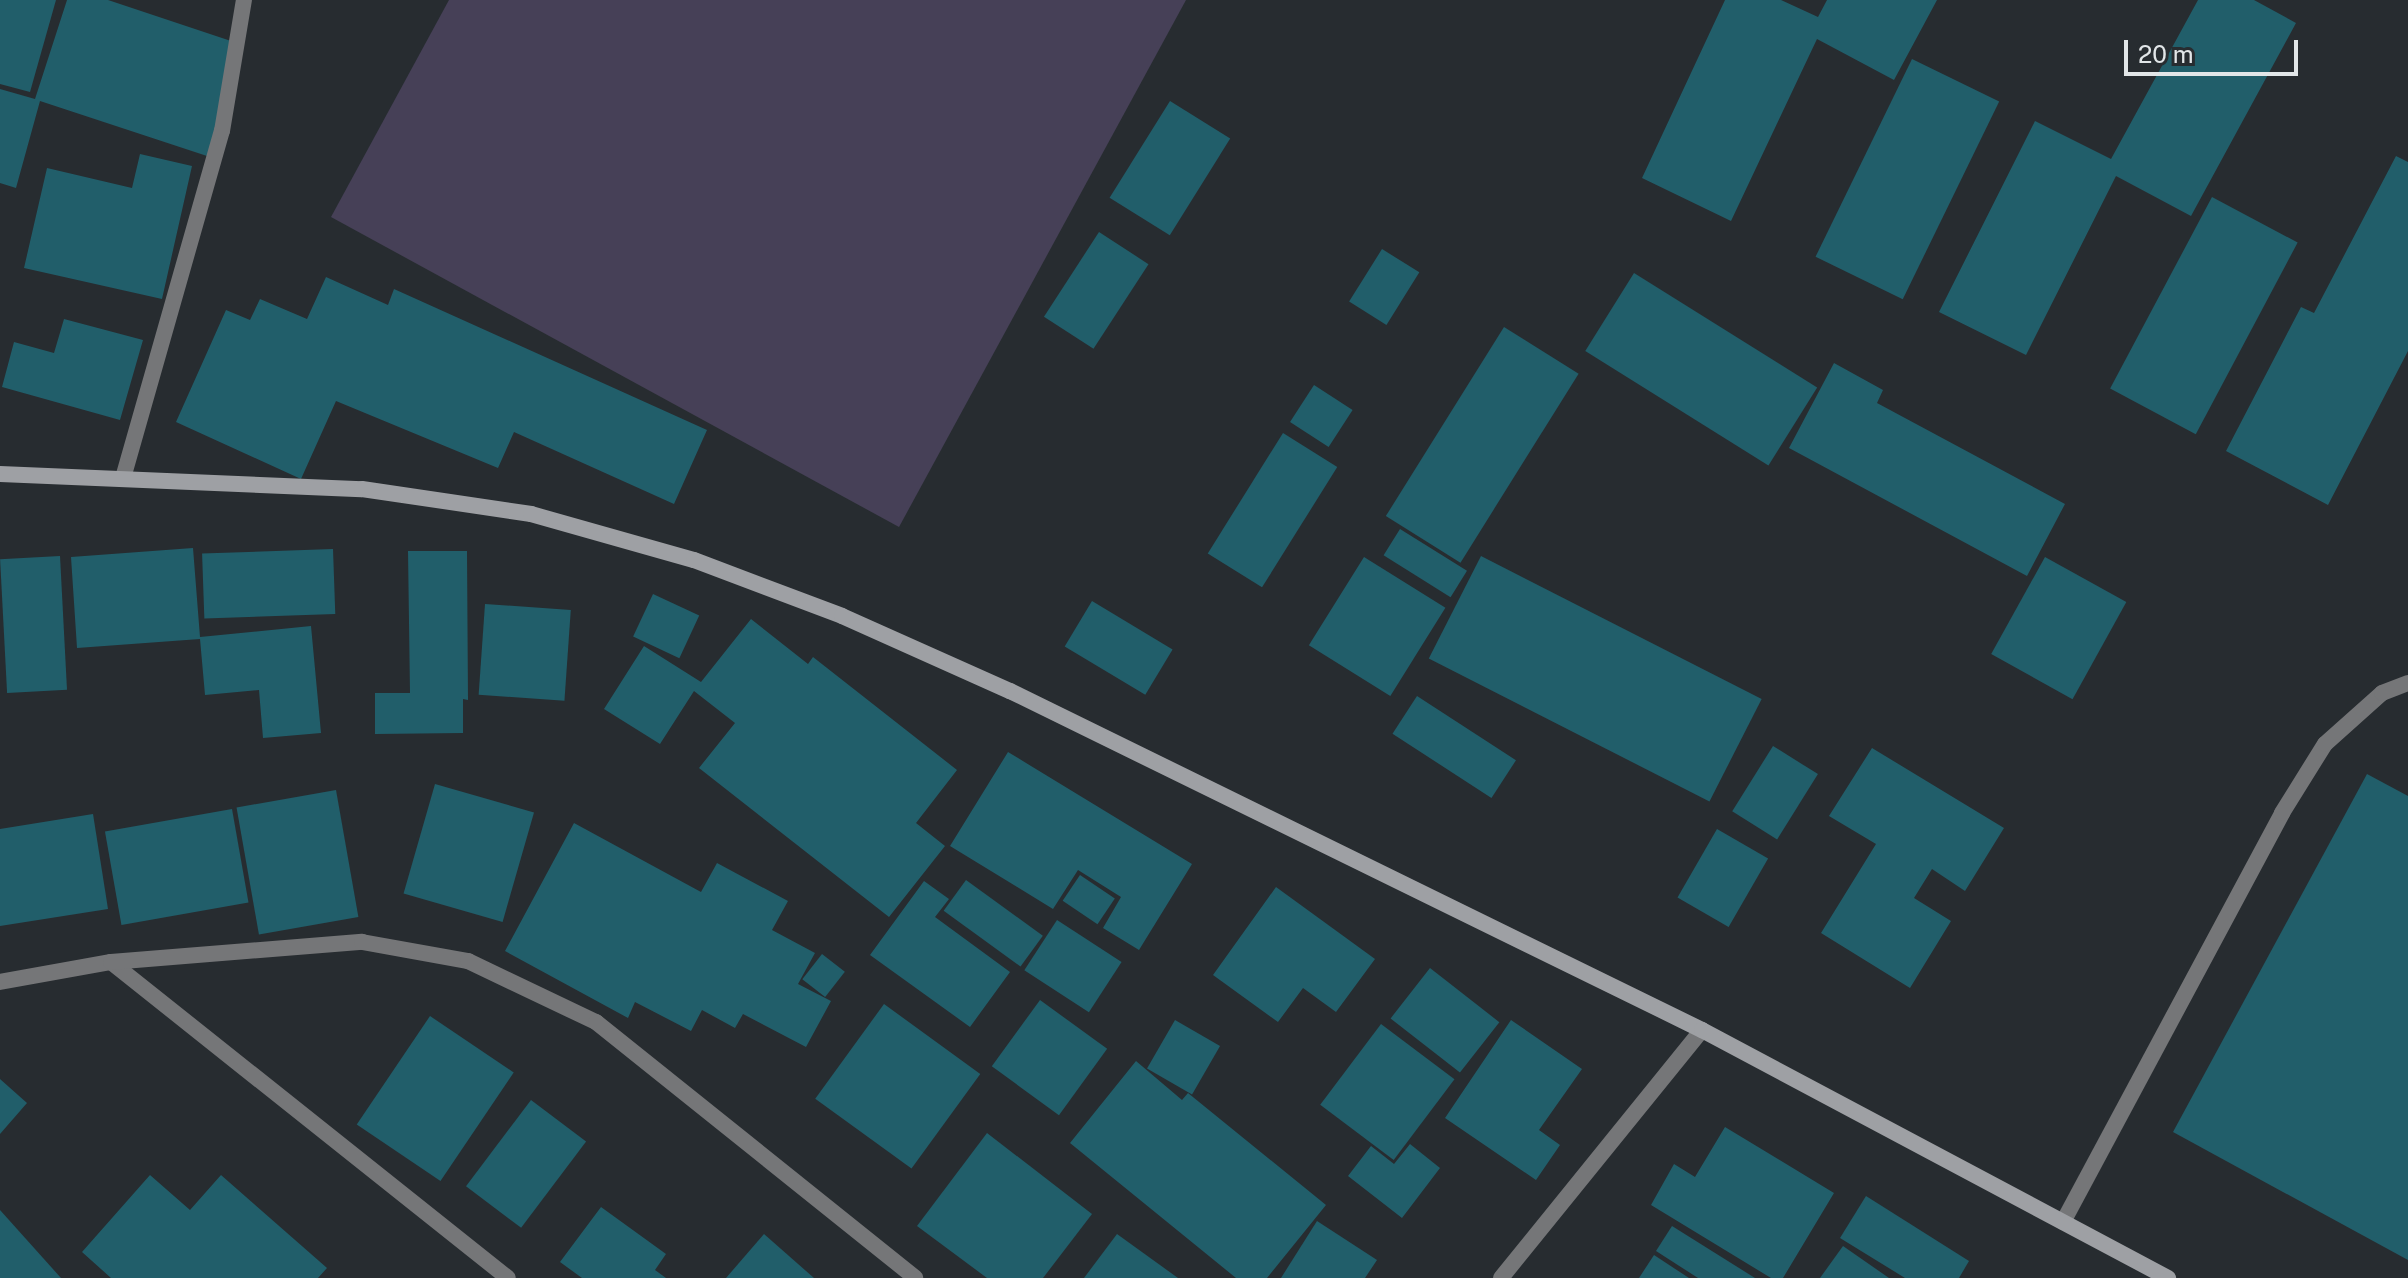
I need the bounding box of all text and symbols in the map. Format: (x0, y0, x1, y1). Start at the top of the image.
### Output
scale bar (2128, 24, 2302, 74)
text: 20 m (2138, 40, 2194, 68)

